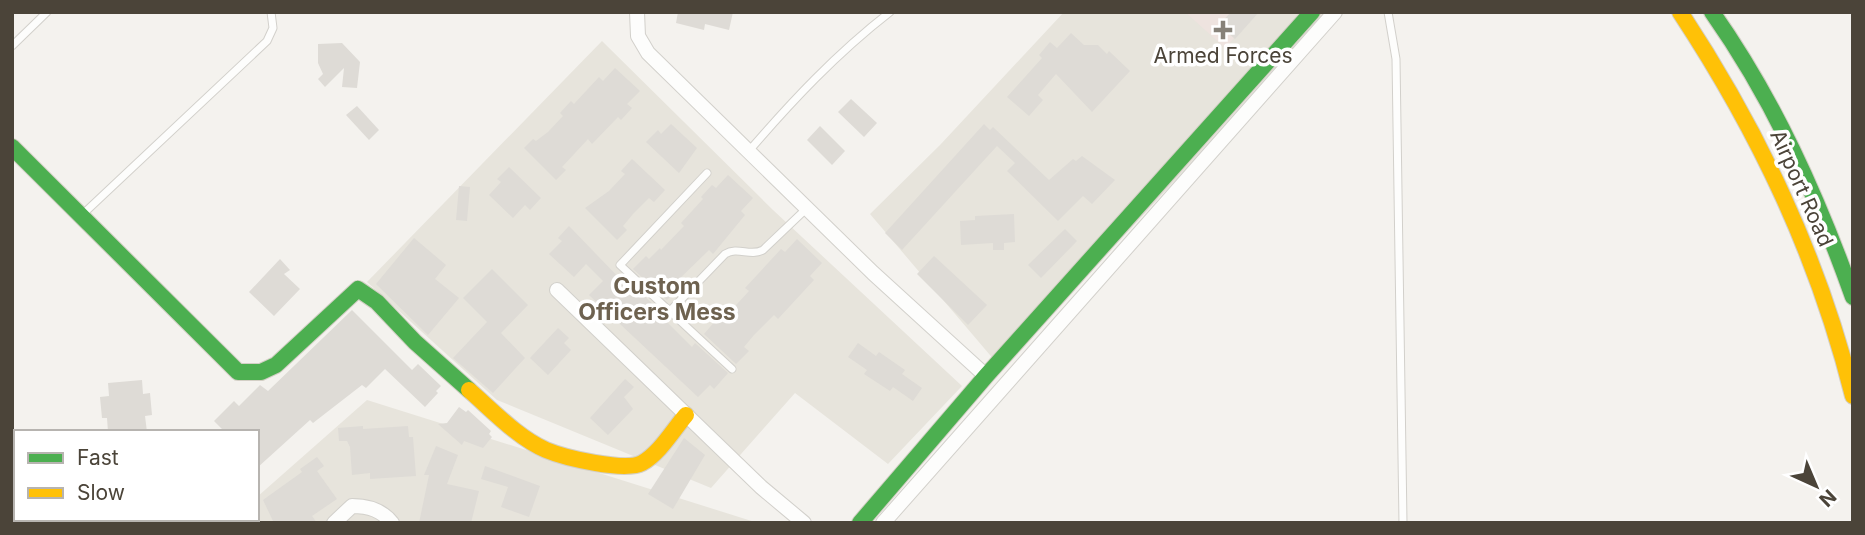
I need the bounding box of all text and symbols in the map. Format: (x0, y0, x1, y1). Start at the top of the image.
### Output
marker: Armed Forces (1213, 20, 1233, 40)
place label: Armed Forces (1153, 43, 1293, 68)
street label: Airport Road (1765, 126, 1839, 250)
district label: Custom Officers Mess (578, 272, 736, 326)
legend (14, 430, 259, 521)
text: Fast (77, 445, 119, 470)
north arrow (1781, 451, 1851, 521)
text: Slow (77, 480, 125, 505)
text: N (1814, 485, 1841, 511)

